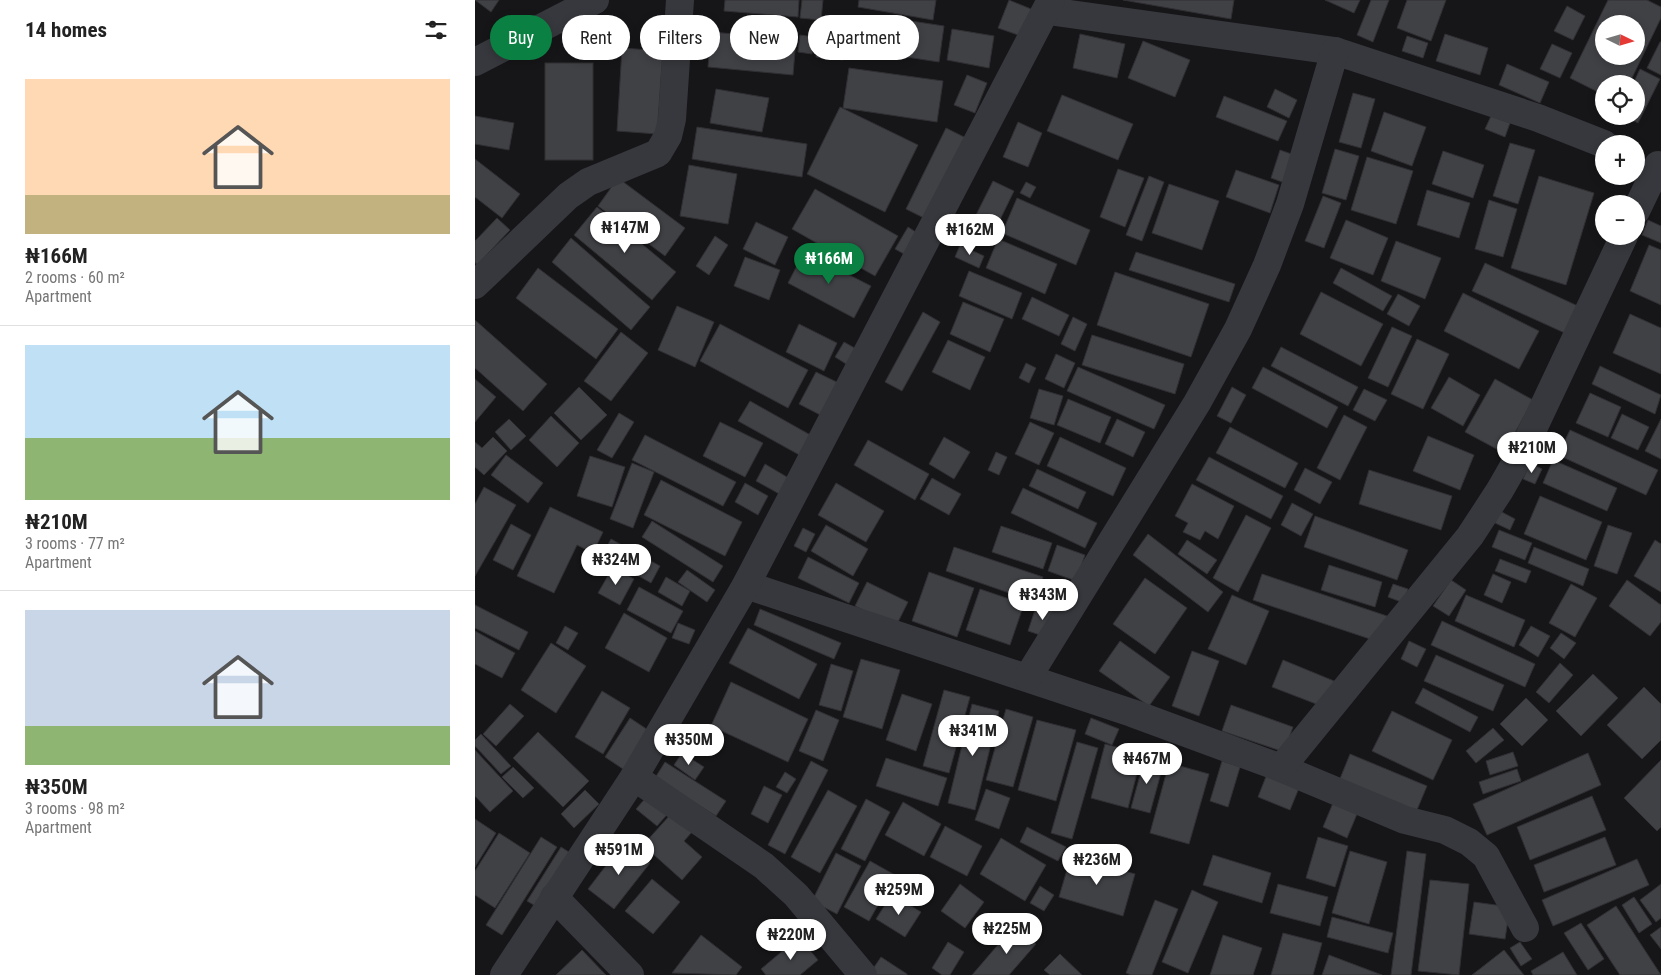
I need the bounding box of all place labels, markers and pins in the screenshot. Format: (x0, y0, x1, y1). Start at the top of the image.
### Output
pin: ₦147M (590, 212, 660, 254)
pin: ₦162M (935, 214, 1005, 256)
pin: ₦166M (794, 242, 864, 285)
pin: ₦210M (1497, 432, 1567, 474)
pin: ₦324M (581, 544, 651, 586)
pin: ₦343M (1008, 578, 1078, 621)
pin: ₦341M (938, 714, 1008, 757)
pin: ₦350M (654, 724, 724, 766)
pin: ₦467M (1112, 742, 1182, 785)
pin: ₦591M (584, 834, 654, 876)
pin: ₦236M (1062, 844, 1132, 886)
pin: ₦259M (864, 874, 934, 916)
pin: ₦225M (972, 912, 1042, 955)
pin: ₦220M (756, 918, 826, 961)

